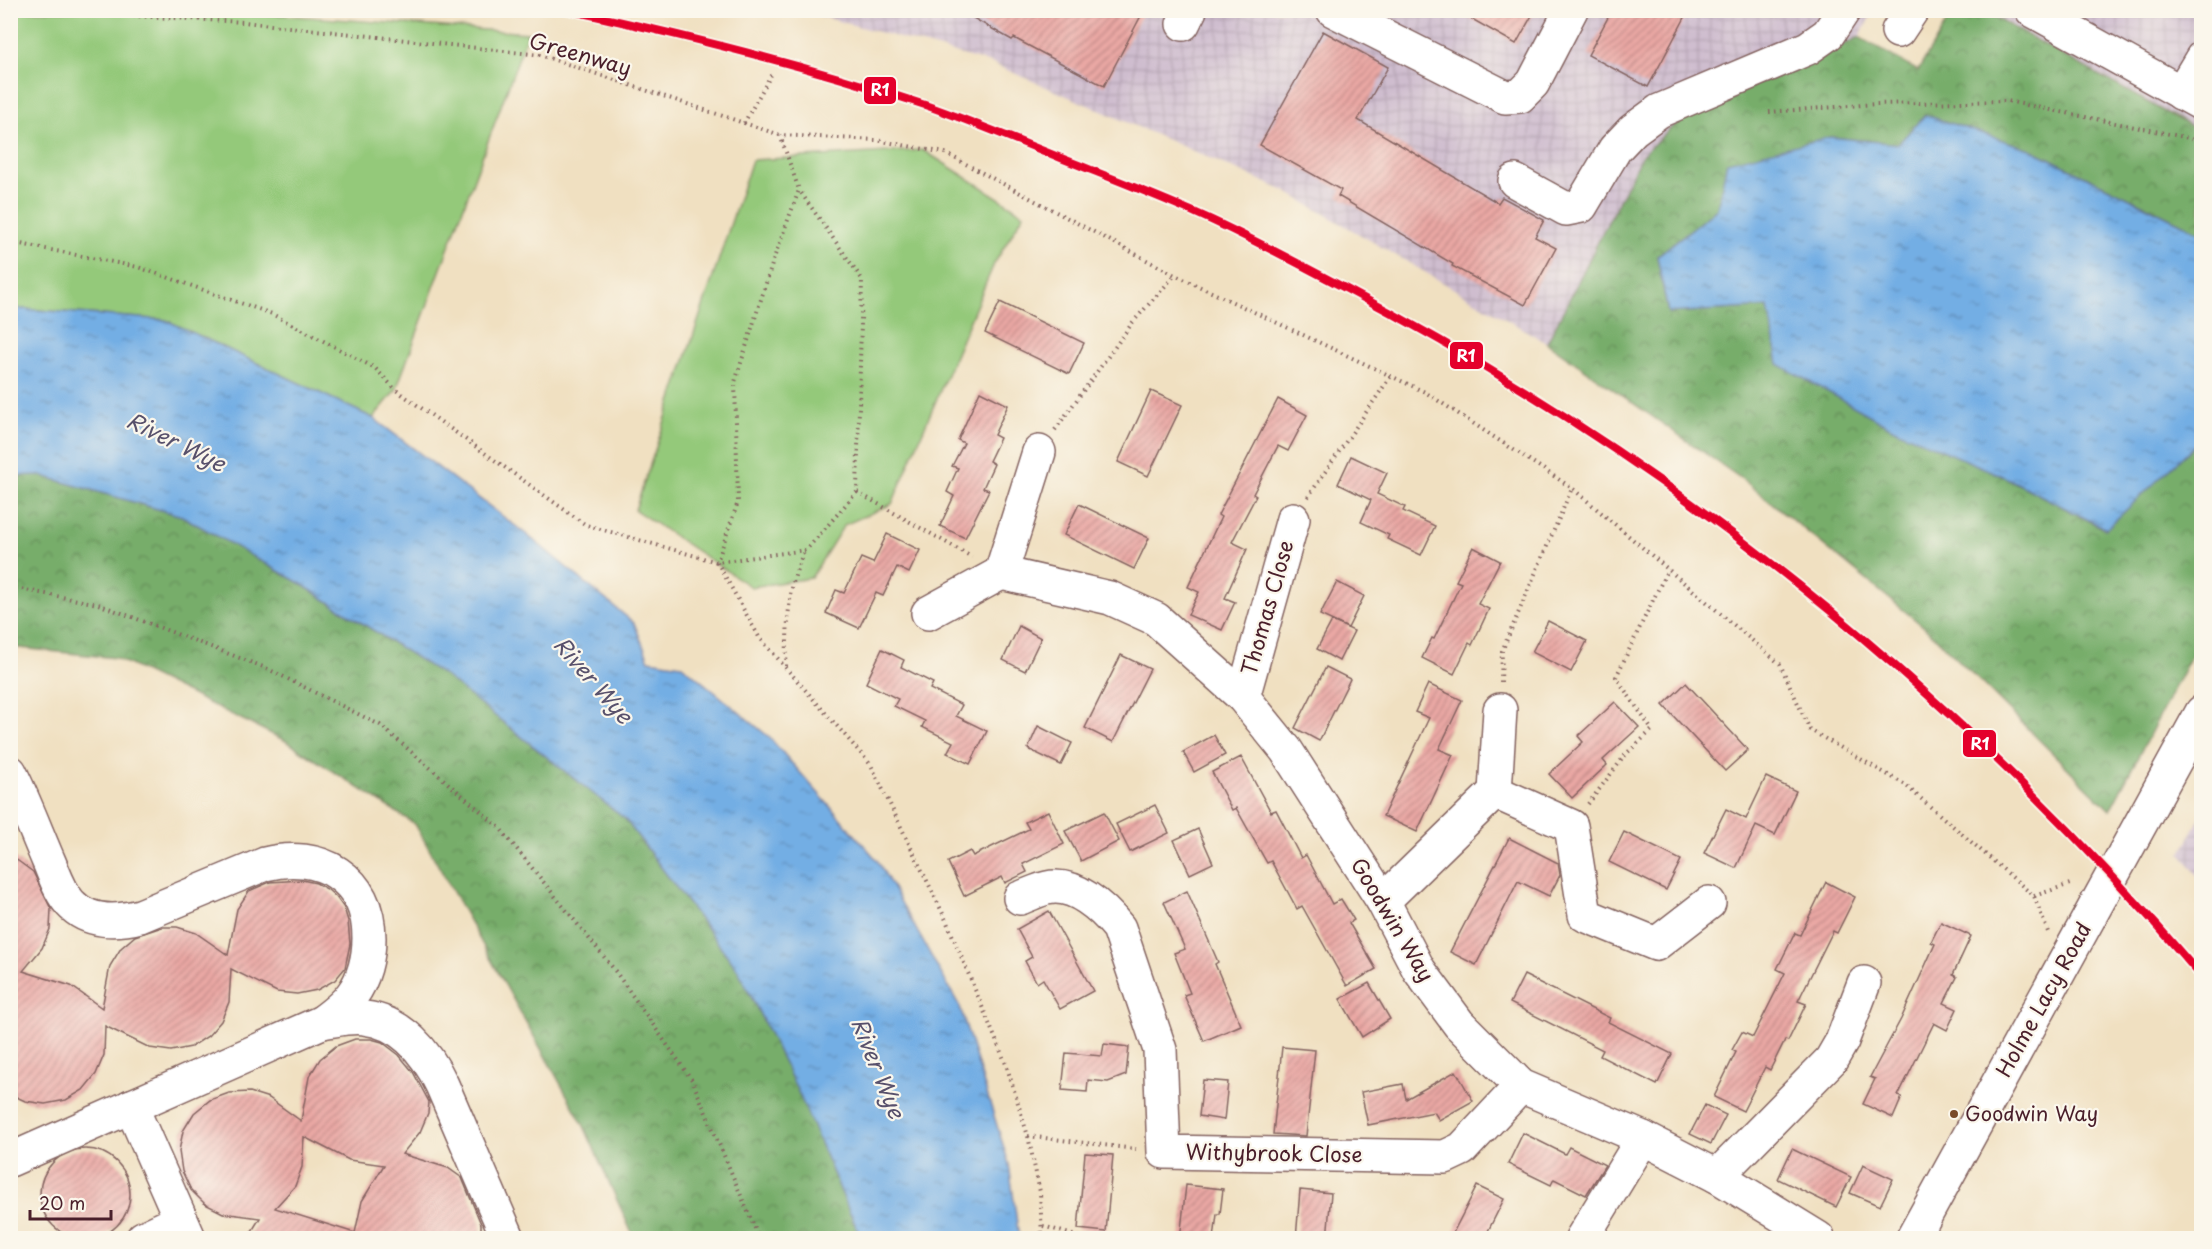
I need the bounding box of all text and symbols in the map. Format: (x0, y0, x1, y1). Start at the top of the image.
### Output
street label: Greenway (526, 23, 635, 83)
line badge: R1 (863, 76, 897, 105)
text: R1 (871, 77, 890, 101)
line badge: R1 (1449, 341, 1484, 370)
text: R1 (1457, 343, 1476, 367)
water label: River Wye (122, 403, 232, 479)
street label: Thomas Close (1232, 536, 1301, 679)
water label: River Wye (547, 628, 642, 731)
line badge: R1 (1962, 729, 1997, 758)
text: R1 (1971, 731, 1990, 755)
street label: Goodwin Way (1344, 851, 1443, 987)
street label: Holme Lacy Road (1986, 916, 2098, 1082)
water label: River Wye (844, 1012, 915, 1124)
place label: Goodwin Way (1965, 1098, 2098, 1128)
marker: Goodwin Way (1948, 1108, 1960, 1120)
street label: Withybrook Close (1185, 1134, 1363, 1170)
scale bar (30, 1183, 111, 1221)
text: 20 m (39, 1189, 85, 1216)

